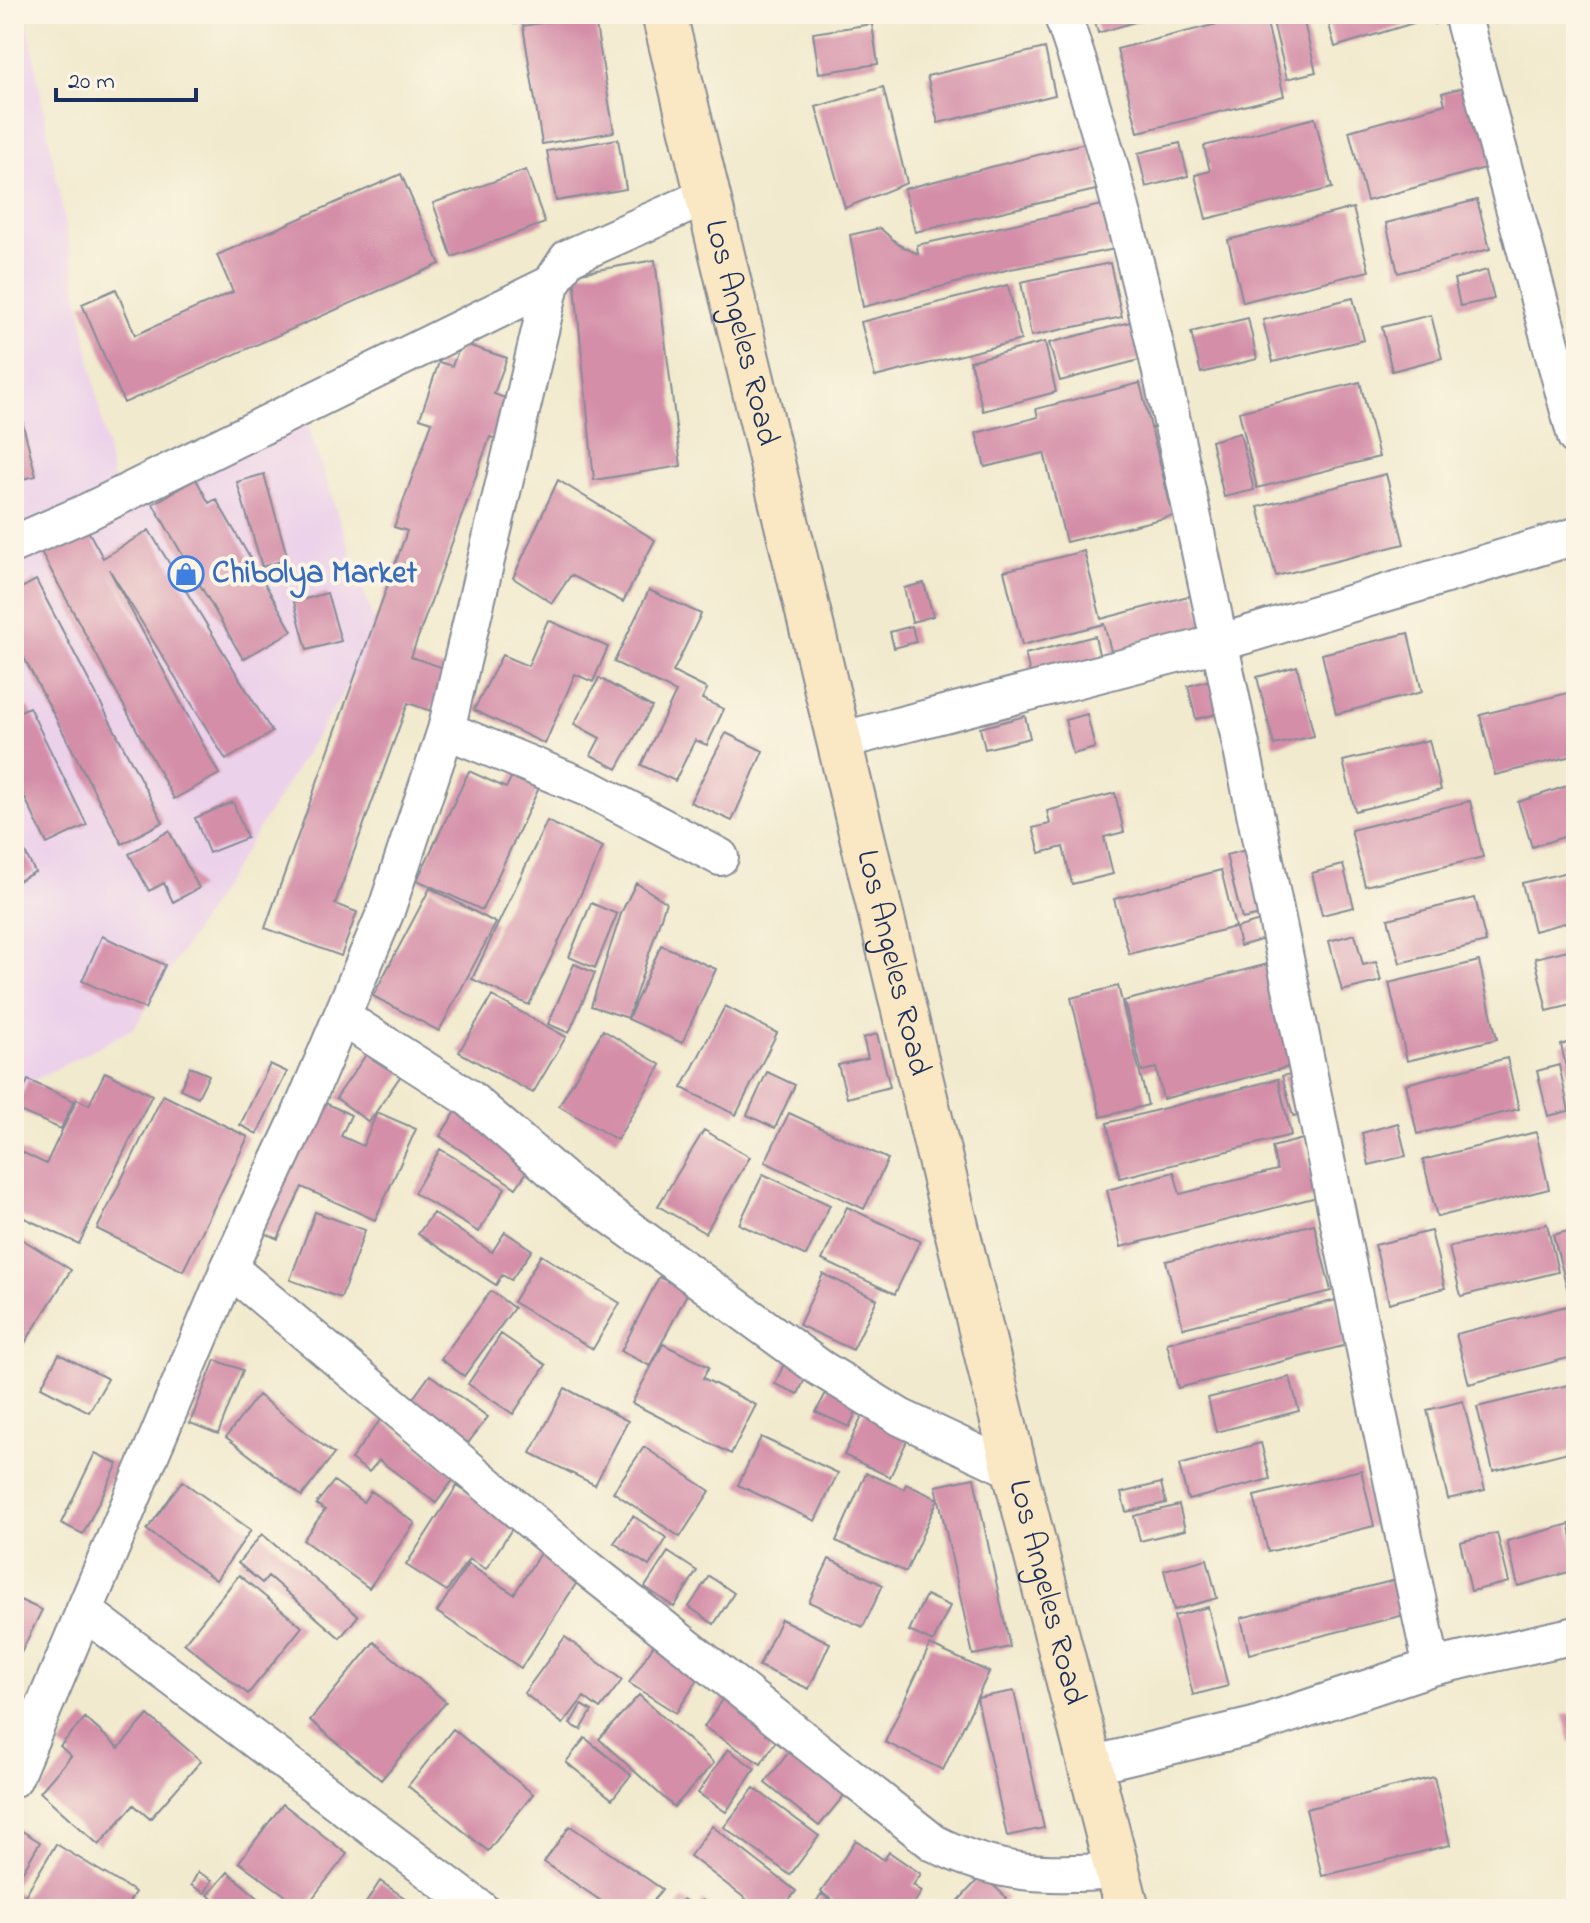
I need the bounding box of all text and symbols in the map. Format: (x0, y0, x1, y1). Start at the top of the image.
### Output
scale bar (56, 52, 196, 102)
text: 20 m (68, 65, 115, 100)
street label: Los Angeles Road (691, 215, 791, 451)
place label: Chibolya Market (212, 551, 418, 599)
shop icon: Chibolya Market (167, 555, 205, 593)
street label: Los Angeles Road (843, 845, 942, 1081)
street label: Los Angeles Road (995, 1475, 1097, 1710)

